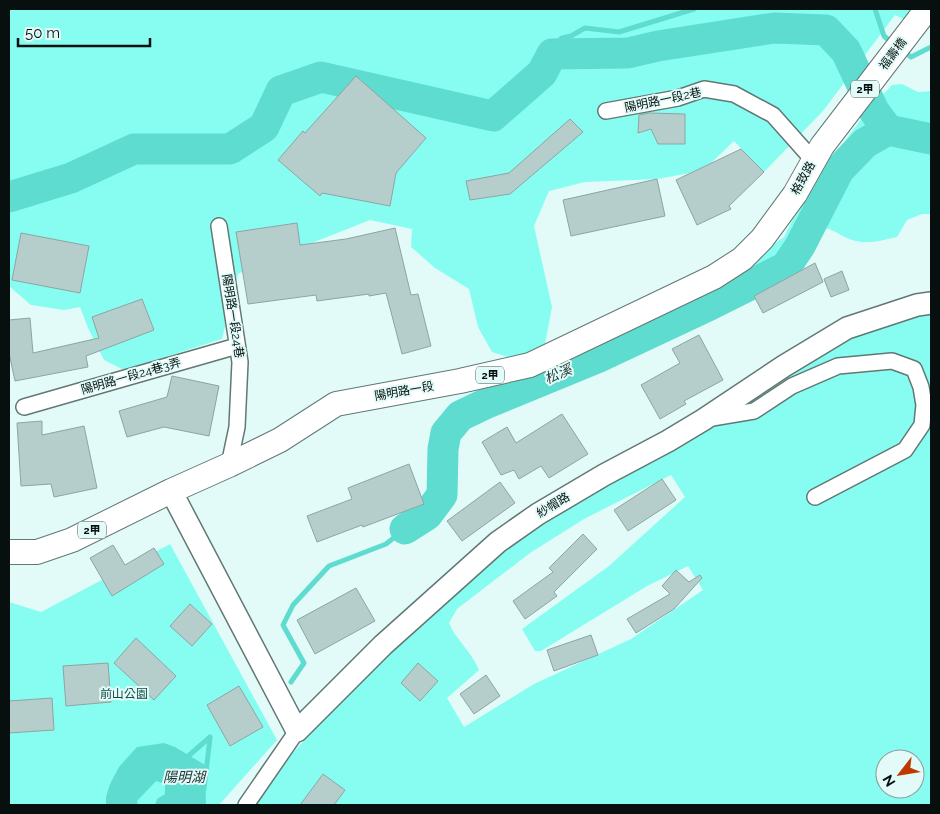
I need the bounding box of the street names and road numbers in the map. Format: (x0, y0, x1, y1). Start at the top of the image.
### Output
street label: 福壽橋 (877, 35, 909, 73)
road number: 2甲 (851, 80, 879, 98)
street label: 陽明路一段2巷 (623, 85, 703, 115)
street label: 格致路 (788, 159, 818, 197)
street label: 陽明路一段24巷 (219, 273, 247, 359)
street label: 陽明路一段24巷3弄 (79, 355, 183, 397)
road number: 2甲 (476, 366, 504, 384)
street label: 陽明路一段 (373, 379, 435, 403)
street label: 紗帽路 (534, 490, 572, 520)
road number: 2甲 (78, 522, 106, 538)

